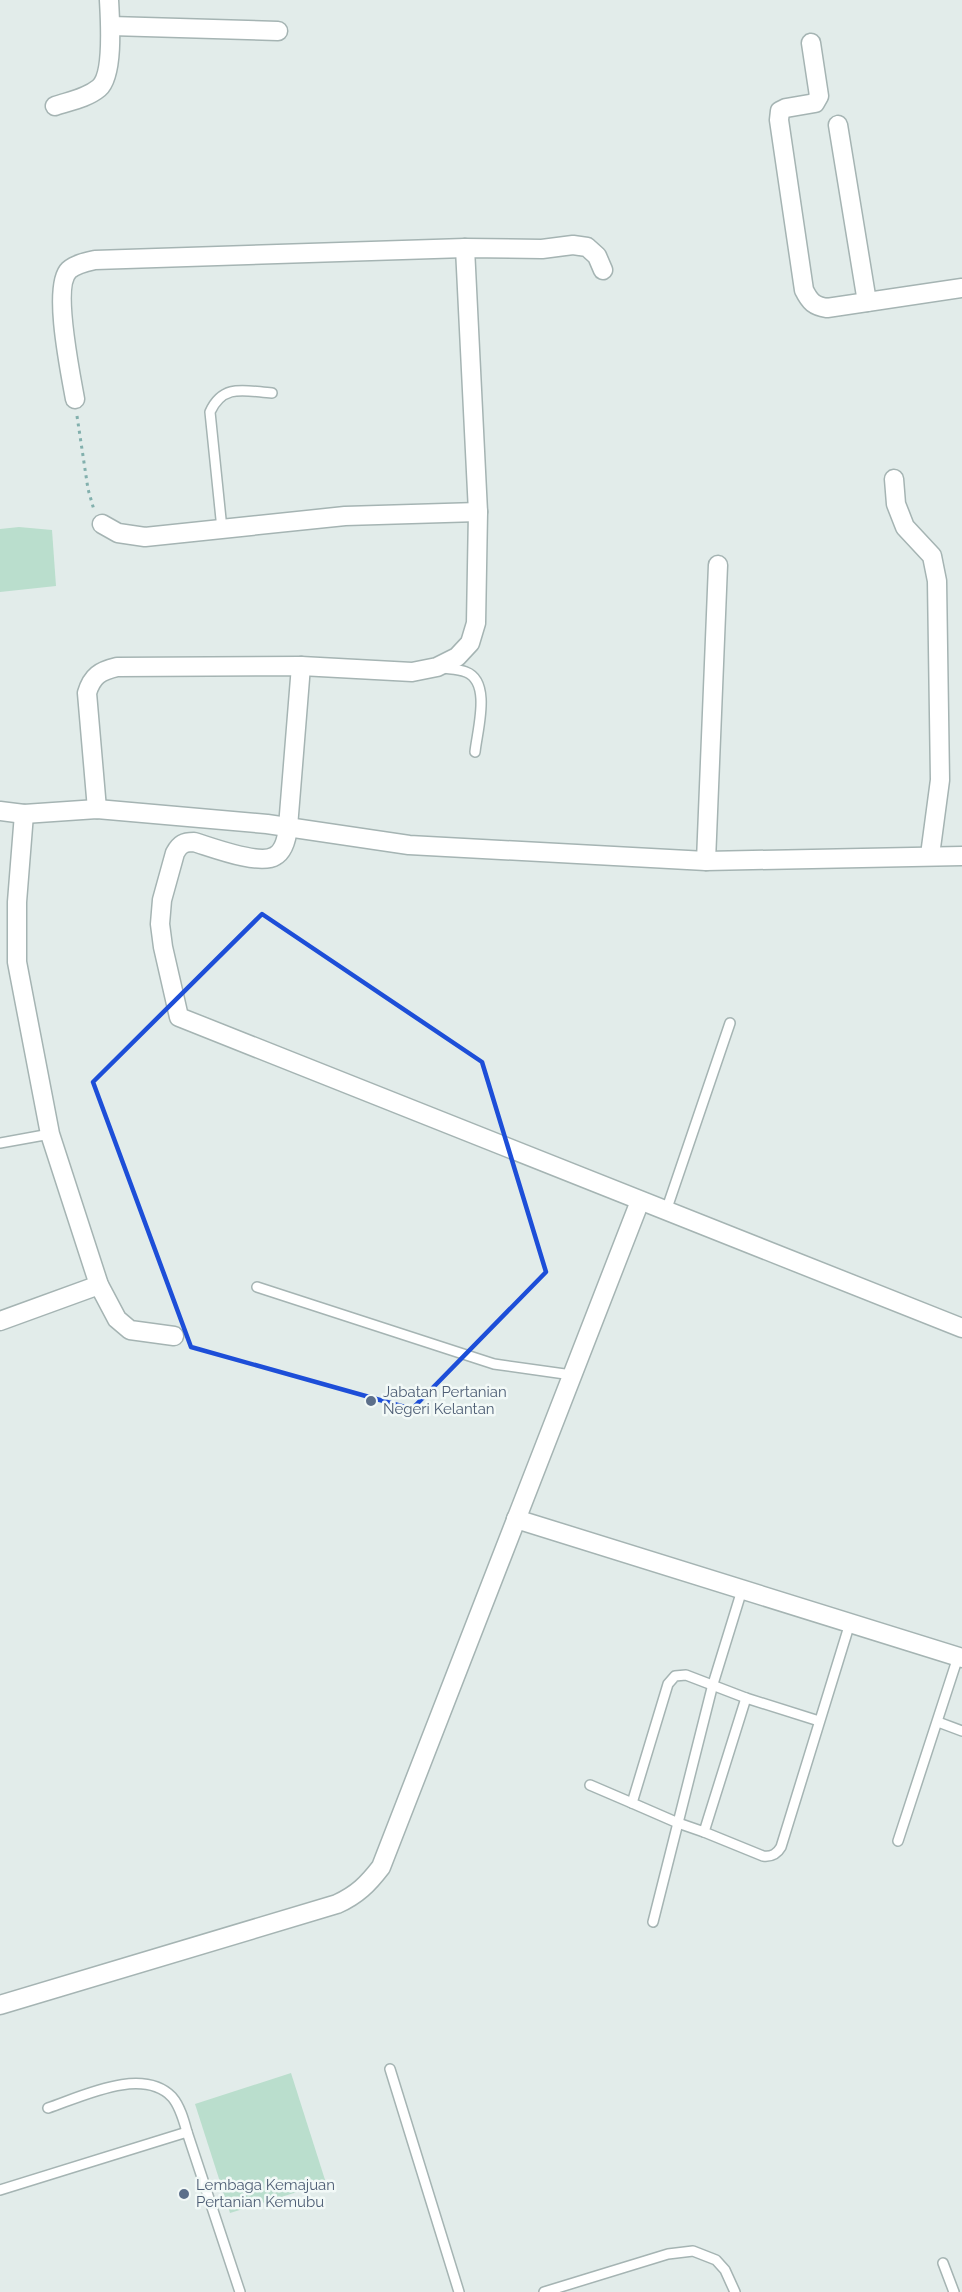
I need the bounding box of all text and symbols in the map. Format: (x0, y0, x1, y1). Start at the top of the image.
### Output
place label: Jabatan Pertanian Negeri Kelantan (383, 1383, 507, 1418)
marker: Jabatan Pertanian Negeri Kelantan (364, 1394, 378, 1408)
place label: Lembaga Kemajuan Pertanian Kemubu (196, 2176, 335, 2211)
marker: Lembaga Kemajuan Pertanian Kemubu (177, 2187, 191, 2201)

